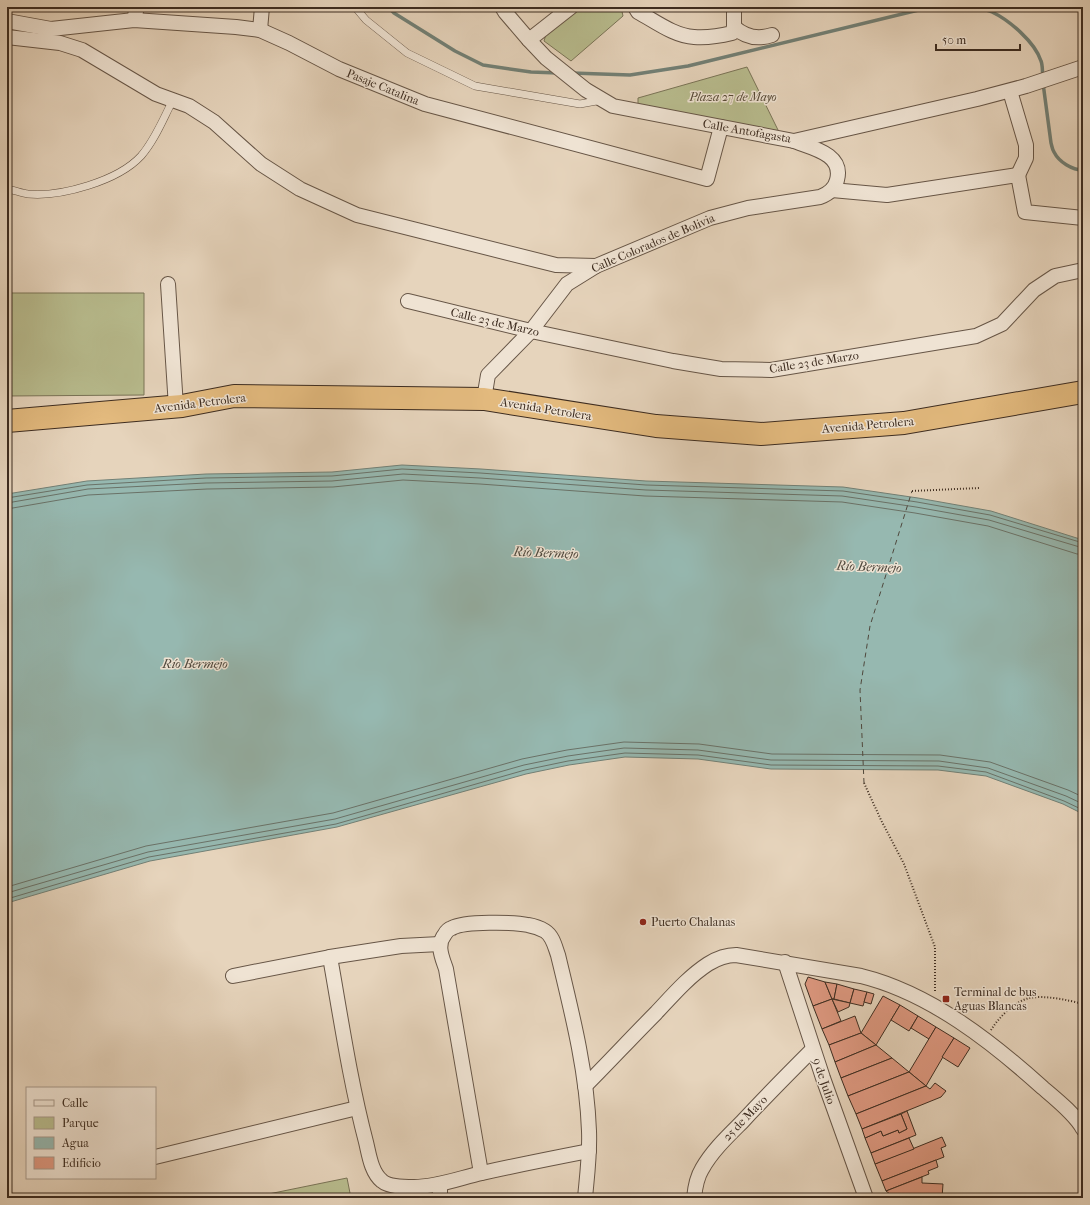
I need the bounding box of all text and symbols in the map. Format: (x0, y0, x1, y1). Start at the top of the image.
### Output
scale bar (936, 26, 1020, 52)
text: 50 m (942, 33, 966, 47)
street label: Pasaje Catalina (345, 66, 422, 108)
park label: Plaza 27 de Mayo (688, 90, 777, 104)
street label: Calle Antofagasta (702, 116, 793, 146)
street label: Calle Colorados de Bolivia (589, 210, 717, 275)
street label: Calle 23 de Marzo (449, 305, 541, 339)
street label: Calle 23 de Marzo (768, 348, 860, 376)
street label: Avenida Petrolera (152, 390, 247, 416)
street label: Avenida Petrolera (498, 395, 593, 423)
street label: Avenida Petrolera (820, 414, 915, 436)
water label: Río Bermejo (512, 544, 579, 561)
water label: Río Bermejo (835, 558, 902, 575)
water label: Río Bermejo (161, 656, 228, 671)
place label: Puerto Chalanas (651, 915, 736, 929)
marker: Puerto Chalanas (638, 917, 648, 927)
place label: Terminal de bus Aguas Blancas (953, 985, 1037, 1013)
marker: Terminal de bus Aguas Blancas (941, 994, 951, 1004)
street label: 9 de Julio (810, 1056, 838, 1106)
legend (26, 1087, 156, 1179)
street label: 25 de Mayo (720, 1092, 770, 1144)
text: Calle (62, 1096, 88, 1110)
text: Parque (62, 1116, 99, 1130)
text: Agua (61, 1136, 89, 1150)
text: Edificio (62, 1156, 101, 1170)

